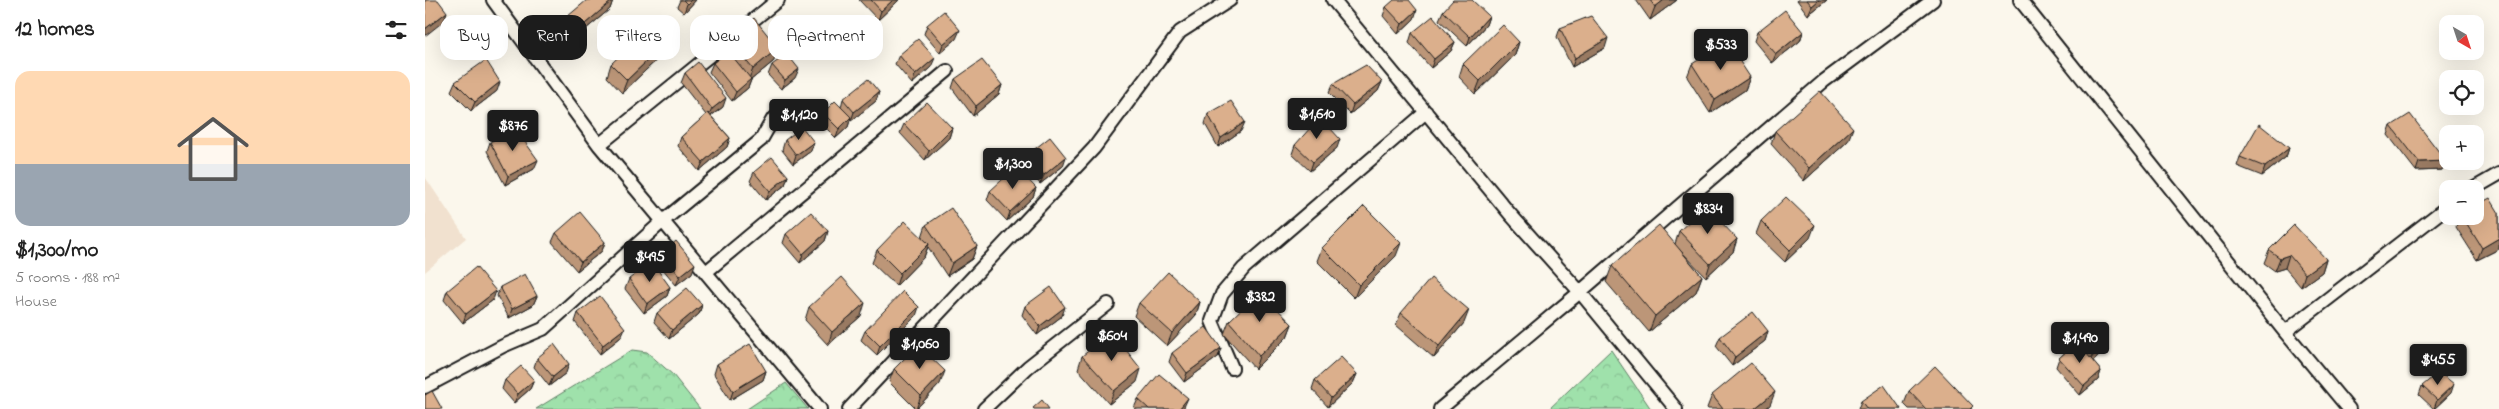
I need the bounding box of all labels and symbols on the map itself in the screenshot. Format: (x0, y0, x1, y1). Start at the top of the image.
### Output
north arrow (2439, 15, 2484, 60)
pin: $533 (1691, 28, 1751, 71)
pin: $1,120 (758, 98, 840, 141)
pin: $1,610 (1276, 98, 1358, 140)
pin: $876 (483, 110, 543, 152)
pin: $1,300 (972, 148, 1054, 190)
pin: $834 (1678, 192, 1738, 235)
pin: $495 (620, 240, 680, 283)
pin: $382 (1230, 280, 1290, 323)
pin: $604 (1082, 320, 1142, 362)
pin: $1,490 (2039, 322, 2121, 364)
pin: $1,060 (879, 328, 961, 370)
pin: $455 (2408, 344, 2468, 386)

